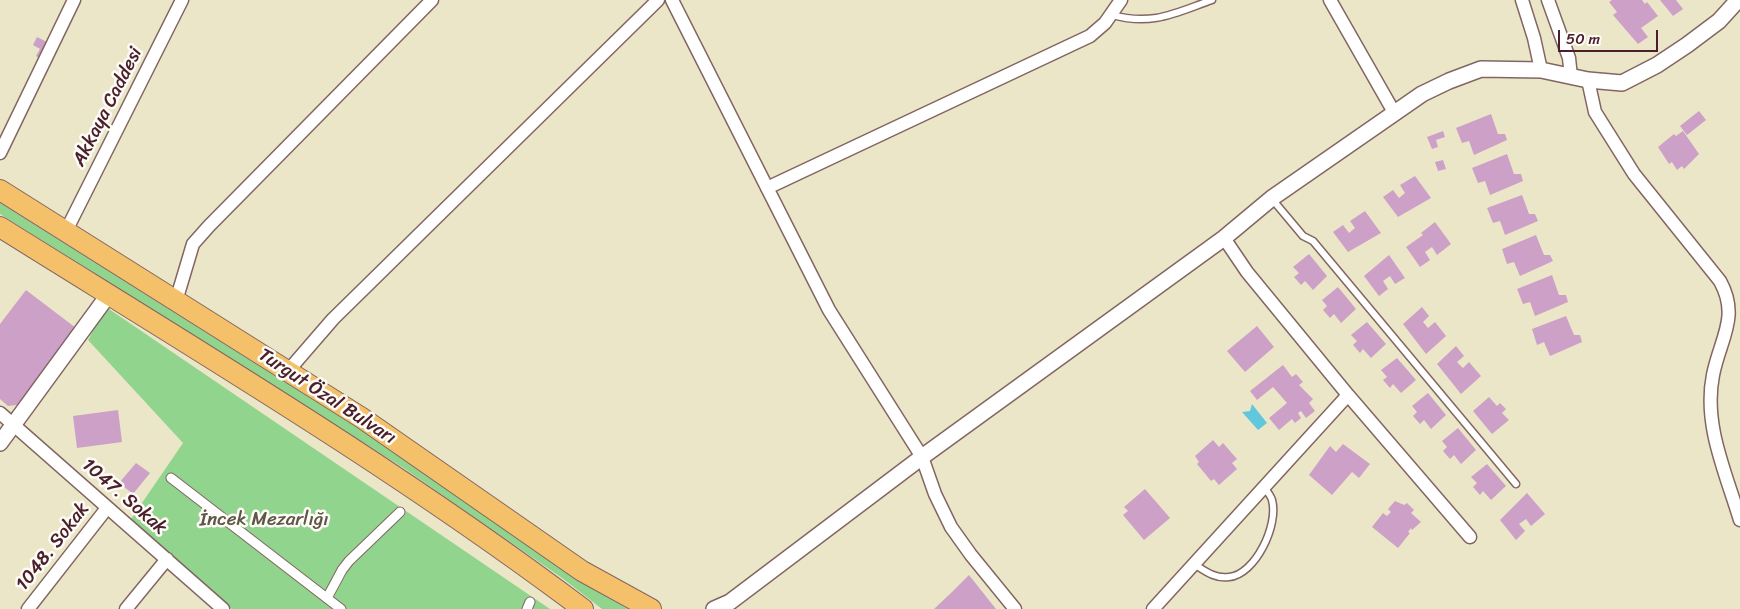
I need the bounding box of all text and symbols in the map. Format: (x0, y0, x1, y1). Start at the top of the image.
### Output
scale bar (1560, 20, 1660, 52)
text: 50 m (1566, 26, 1600, 52)
street label: Akkaya Caddesi (68, 44, 148, 170)
street label: Turgut Özal Bulvarı (254, 344, 400, 450)
street label: 1047. Sokak (77, 454, 171, 540)
street label: 1048. Sokak (12, 498, 94, 596)
park label: İncek Mezarlığı (199, 509, 329, 531)

